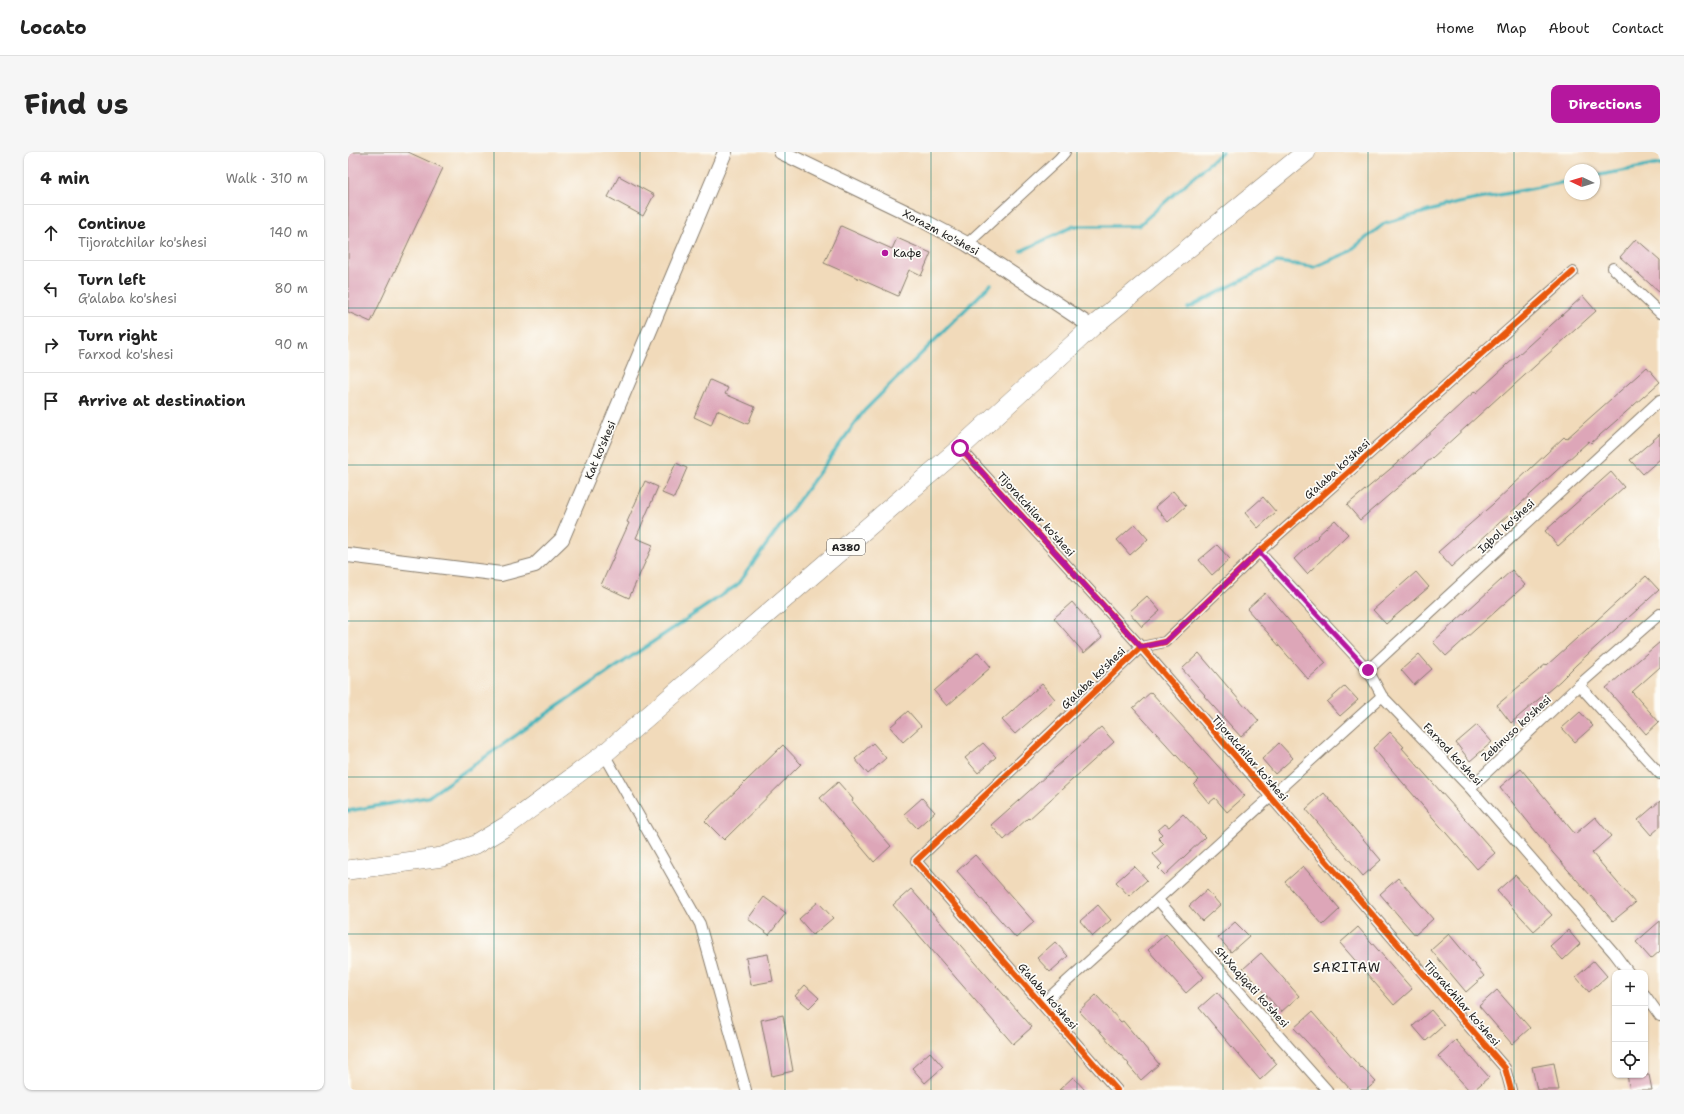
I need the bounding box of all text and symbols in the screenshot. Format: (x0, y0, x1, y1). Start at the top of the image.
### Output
text: Locato (20, 15, 87, 40)
text: Home (1436, 19, 1475, 37)
text: Map (1497, 19, 1527, 37)
text: About (1549, 19, 1590, 37)
text: Contact (1612, 19, 1664, 37)
text: Find us (24, 85, 129, 123)
button: Directions (1551, 85, 1660, 123)
north arrow (1564, 164, 1600, 200)
text: 4 min (40, 167, 90, 189)
text: Walk · 310 m (226, 170, 308, 187)
street label: Xorazm ko'shesi (900, 206, 982, 259)
text: Continue (78, 214, 146, 234)
icon: ahead (40, 222, 62, 244)
text: 140 m (269, 224, 308, 241)
text: Tijoratchilar ko'shesi (78, 234, 207, 251)
place label: Кафе (893, 246, 921, 261)
marker: Кафе (880, 248, 890, 258)
text: Turn left (78, 270, 146, 290)
icon: left (40, 278, 62, 300)
text: 80 m (274, 280, 308, 297)
text: G'alaba ko'shesi (78, 290, 177, 307)
text: Turn right (78, 326, 158, 346)
icon: right (40, 334, 62, 356)
text: 90 m (274, 336, 308, 353)
text: Farxod ko'shesi (78, 346, 173, 363)
icon: arrive (40, 390, 62, 412)
text: Arrive at destination (78, 391, 246, 411)
street label: Kat ko'shesi (581, 419, 620, 482)
street label: G'alaba ko'shesi (1301, 436, 1373, 503)
route start (951, 439, 969, 457)
street label: Tijoratchilar ko'shesi (994, 469, 1078, 560)
street label: Iqbol ko'shesi (1475, 496, 1538, 557)
road number: A380 (827, 539, 865, 555)
street label: G'alaba ko'shesi (1058, 644, 1129, 713)
route end (1359, 661, 1377, 679)
street label: Zebinuso ko'shesi (1478, 692, 1555, 765)
street label: Tijoratchilar ko'shesi (1208, 712, 1291, 804)
street label: Farxod ko'shesi (1420, 720, 1486, 789)
street label: SH.Xaqiqati ko'shesi (1211, 944, 1292, 1031)
street label: Tijoratchilar ko'shesi (1420, 957, 1503, 1049)
district label: SARITAW (1313, 959, 1381, 976)
street label: G'alaba ko'shesi (1014, 960, 1081, 1033)
map controls (1612, 970, 1648, 1078)
button: + (1612, 970, 1648, 1006)
button: − (1612, 1006, 1648, 1042)
button: locate (1612, 1042, 1648, 1078)

